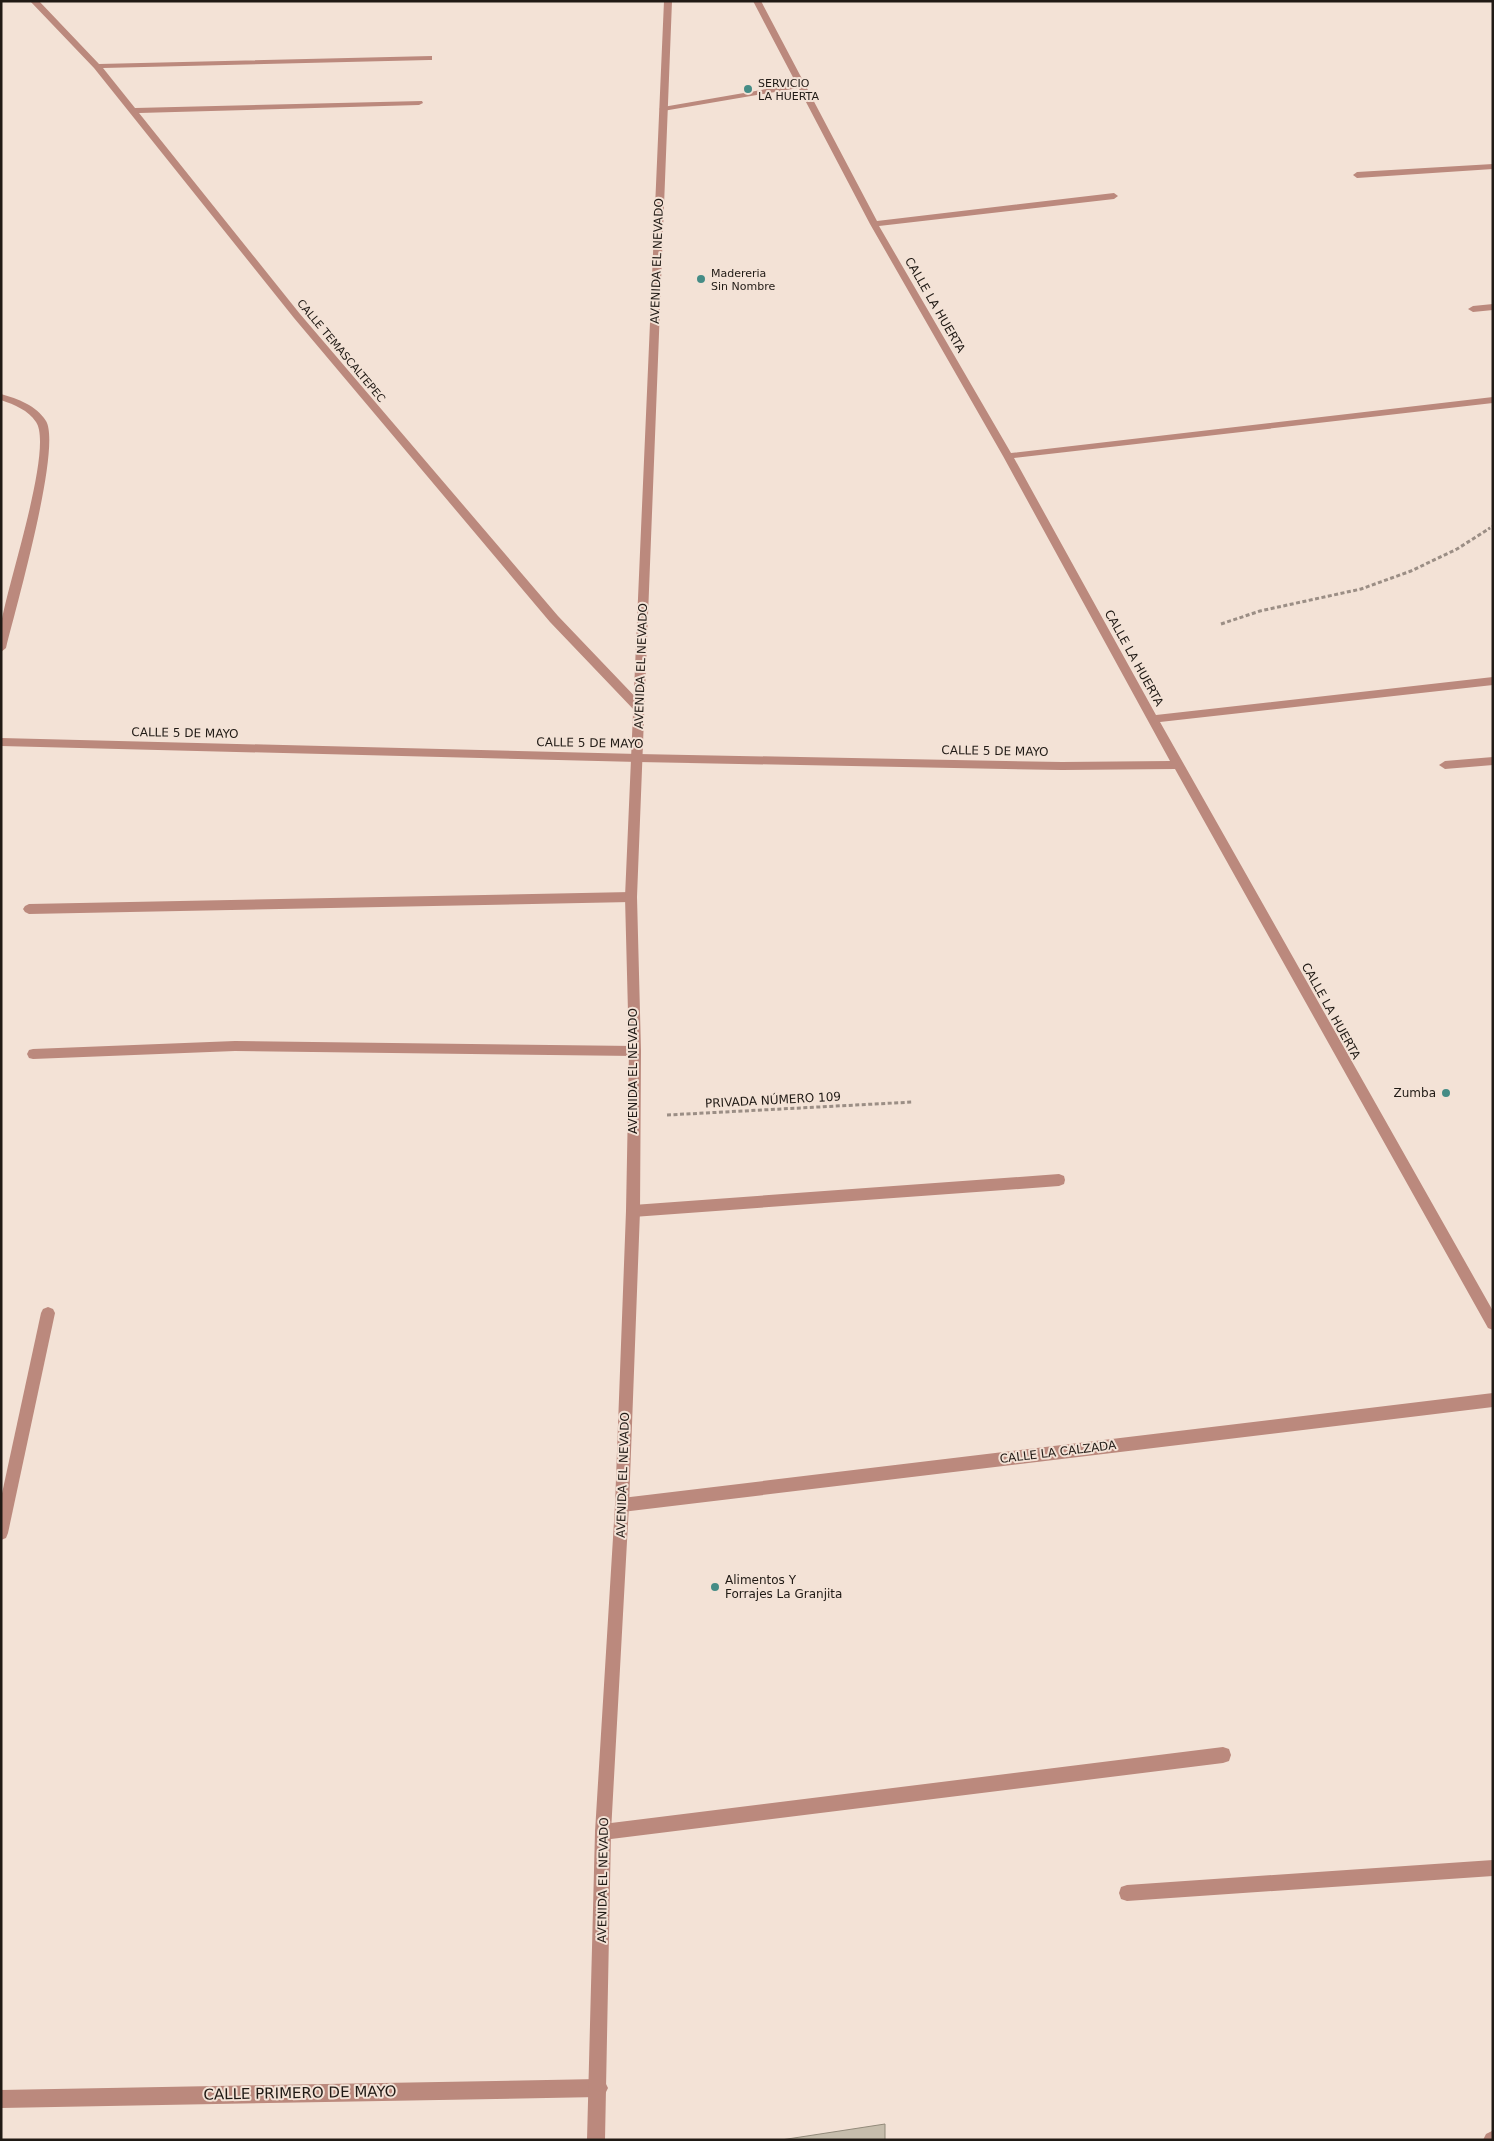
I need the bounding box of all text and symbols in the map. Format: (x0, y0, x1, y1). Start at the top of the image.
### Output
place label: SERVICIO LA HUERTA (758, 77, 819, 103)
marker: SERVICIO LA HUERTA (742, 83, 754, 95)
street label: AVENIDA EL NEVADO (648, 198, 666, 324)
street label: CALLE LA HUERTA (902, 255, 968, 356)
place label: Madereria Sin Nombre (711, 267, 775, 293)
marker: Madereria Sin Nombre (695, 273, 707, 285)
street label: CALLE TEMASCALTEPEC (294, 297, 388, 405)
street label: AVENIDA EL NEVADO (632, 603, 650, 729)
street label: CALLE LA HUERTA (1102, 607, 1167, 709)
street label: CALLE 5 DE MAYO (131, 725, 239, 741)
street label: CALLE 5 DE MAYO (536, 735, 644, 751)
street label: CALLE 5 DE MAYO (941, 743, 1049, 759)
street label: CALLE LA HUERTA (1299, 960, 1364, 1062)
street label: AVENIDA EL NEVADO (626, 1008, 640, 1134)
place label: Zumba (1394, 1086, 1436, 1100)
marker: Zumba (1440, 1087, 1452, 1099)
street label: PRIVADA NÚMERO 109 (705, 1088, 841, 1111)
street label: AVENIDA EL NEVADO (614, 1412, 632, 1538)
street label: CALLE LA CALZADA (999, 1438, 1118, 1466)
place label: Alimentos Y Forrajes La Granjita (725, 1573, 842, 1601)
marker: Alimentos Y Forrajes La Granjita (709, 1581, 721, 1593)
street label: AVENIDA EL NEVADO (595, 1817, 611, 1943)
street label: CALLE PRIMERO DE MAYO (203, 2082, 397, 2104)

